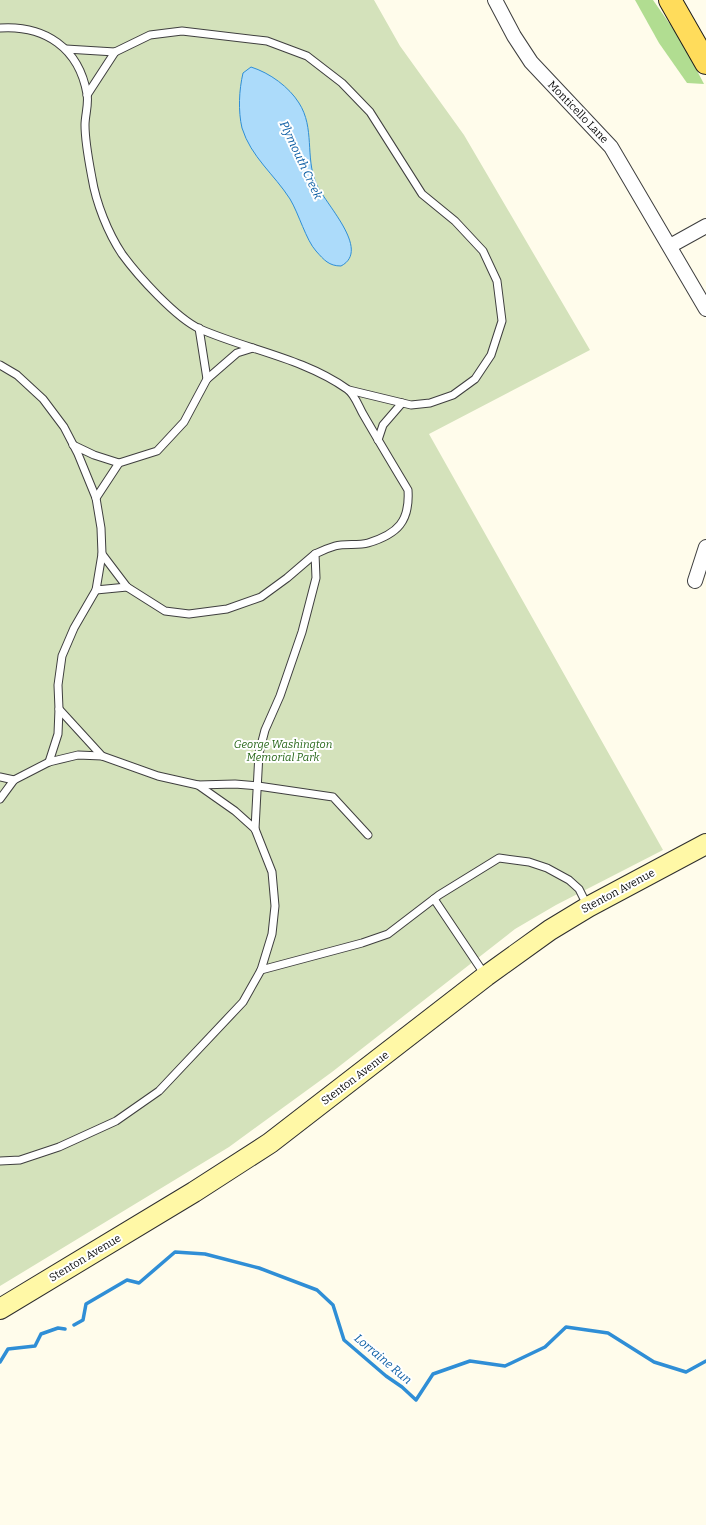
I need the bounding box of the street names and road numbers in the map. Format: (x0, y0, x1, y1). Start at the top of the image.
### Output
street label: Monticello Lane (545, 78, 611, 146)
street label: Stenton Avenue (579, 866, 657, 916)
street label: Stenton Avenue (319, 1048, 391, 1108)
street label: Stenton Avenue (47, 1232, 123, 1284)

